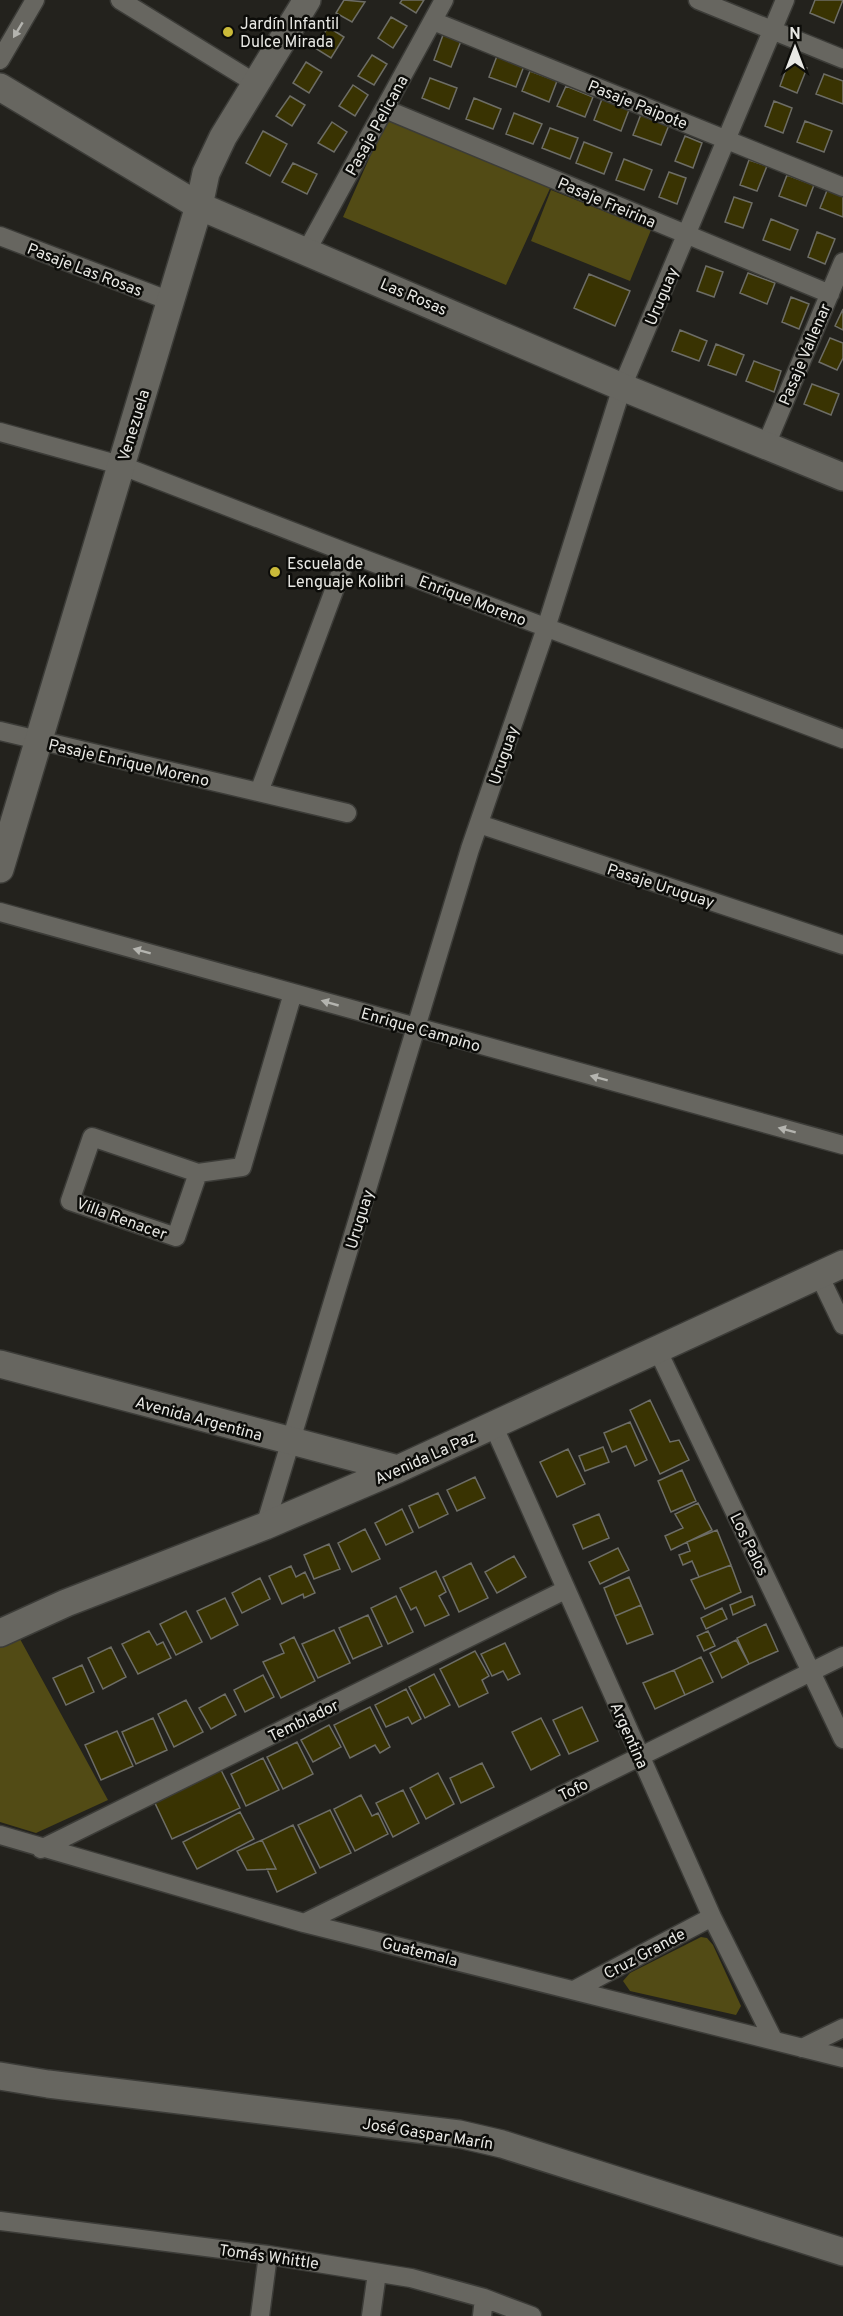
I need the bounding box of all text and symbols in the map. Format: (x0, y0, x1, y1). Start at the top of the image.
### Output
place label: Jardín Infantil Dulce Mirada (240, 15, 339, 53)
north arrow (765, 18, 825, 78)
one-way arrow (12, 22, 23, 38)
marker: Jardín Infantil Dulce Mirada (221, 25, 235, 39)
text: N (789, 25, 801, 45)
street label: Pasaje Pelicana (342, 72, 414, 180)
street label: Pasaje Paipote (585, 77, 690, 135)
street label: Pasaje Freirina (554, 174, 658, 234)
street label: Pasaje Las Rosas (24, 240, 145, 302)
street label: Uruguay (642, 265, 684, 329)
street label: Las Rosas (377, 275, 450, 321)
street label: Pasaje Vallenar (775, 301, 836, 409)
street label: Venezuela (115, 387, 155, 464)
place label: Escuela de Lenguaje Kolibri (287, 555, 404, 593)
marker: Escuela de Lenguaje Kolibri (268, 565, 282, 579)
street label: Enrique Moreno (416, 572, 529, 632)
street label: Uruguay (486, 724, 524, 788)
street label: Pasaje Enrique Moreno (46, 736, 211, 792)
street label: Pasaje Uruguay (604, 860, 717, 914)
one-way arrow (133, 946, 151, 955)
one-way arrow (321, 998, 339, 1008)
street label: Enrique Campino (358, 1004, 483, 1058)
one-way arrow (589, 1073, 607, 1082)
one-way arrow (777, 1124, 796, 1134)
street label: Uruguay (342, 1187, 379, 1252)
street label: Villa Renacer (73, 1194, 169, 1246)
street label: Avenida Argentina (133, 1393, 264, 1447)
street label: Avenida La Paz (372, 1428, 479, 1490)
street label: Los Palos (724, 1510, 772, 1580)
street label: Temblador (265, 1696, 342, 1747)
street label: Argentina (605, 1700, 652, 1772)
street label: Tofo (556, 1775, 592, 1806)
street label: Cruz Grande (601, 1925, 689, 1985)
street label: Guatemala (379, 1934, 460, 1972)
street label: José Gaspar Marín (361, 2115, 495, 2155)
street label: Tomás Whittle (218, 2241, 320, 2275)

